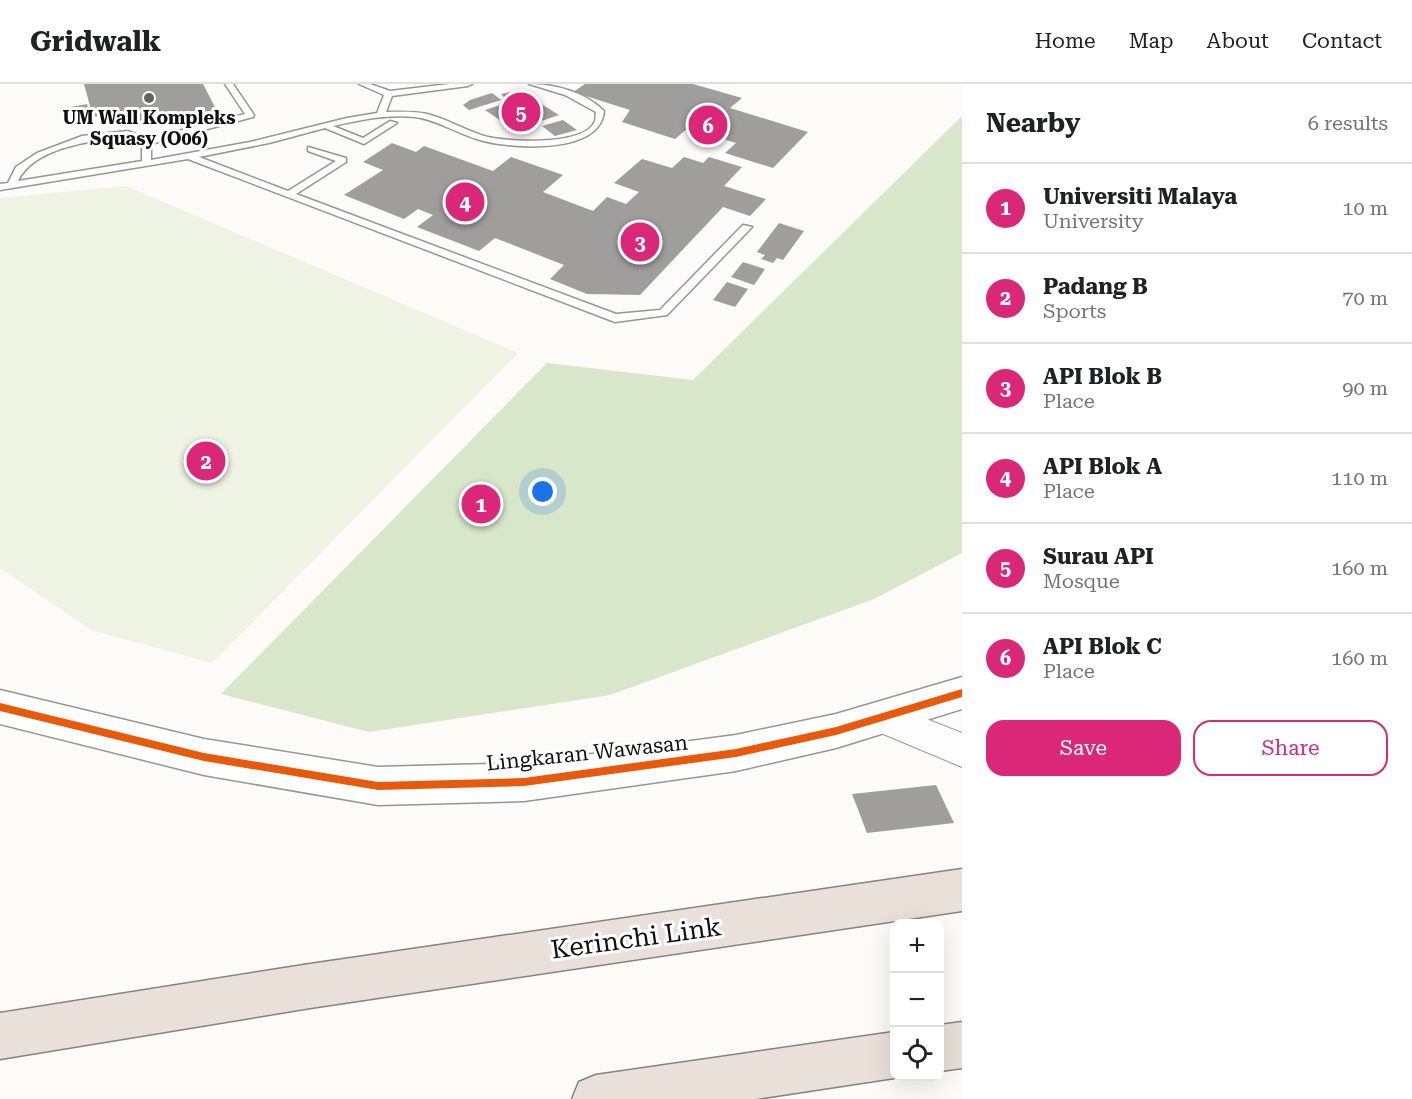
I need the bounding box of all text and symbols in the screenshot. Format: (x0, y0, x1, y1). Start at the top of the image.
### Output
text: Gridwalk (30, 25, 161, 58)
text: Home (1035, 29, 1096, 53)
text: Map (1129, 29, 1174, 53)
text: About (1207, 29, 1269, 53)
text: Contact (1302, 29, 1382, 53)
pin: 5 (502, 90, 540, 135)
marker: UM Wall Kompleks Squasy (O06) (142, 91, 156, 105)
pin: 6 (688, 102, 728, 147)
place label: UM Wall Kompleks Squasy (O06) (62, 107, 236, 149)
text: Nearby (986, 108, 1080, 138)
text: 6 results (1308, 111, 1388, 135)
pin: 4 (446, 180, 484, 224)
text: Universiti Malaya (1043, 184, 1237, 209)
text: 1 (1000, 196, 1011, 220)
text: 10 m (1342, 196, 1388, 220)
text: University (1043, 209, 1144, 233)
pin: 3 (620, 220, 660, 264)
text: Padang B (1043, 274, 1148, 299)
text: 2 (1000, 286, 1011, 310)
text: 70 m (1342, 286, 1388, 310)
text: Sports (1043, 299, 1106, 323)
text: API Blok B (1043, 364, 1162, 389)
text: 3 (1000, 376, 1011, 400)
text: 90 m (1342, 376, 1388, 400)
text: Place (1043, 389, 1095, 413)
pin: 2 (186, 438, 226, 484)
text: API Blok A (1043, 454, 1162, 479)
text: 4 (1000, 466, 1011, 490)
text: 110 m (1331, 466, 1388, 490)
your location (528, 477, 557, 506)
text: Place (1043, 479, 1095, 503)
pin: 1 (462, 482, 500, 526)
text: Surau API (1043, 544, 1154, 569)
text: 5 (1000, 556, 1011, 580)
text: 160 m (1331, 556, 1388, 580)
text: Mosque (1043, 569, 1120, 593)
text: API Blok C (1043, 634, 1162, 659)
text: 6 (1000, 646, 1011, 670)
text: 160 m (1331, 646, 1388, 670)
text: Place (1043, 659, 1095, 683)
button: Save (986, 720, 1181, 776)
button: Share (1193, 720, 1388, 776)
street label: Lingkaran Wawasan (485, 730, 689, 776)
street label: Kerinchi Link (549, 911, 723, 965)
map controls (890, 919, 944, 1081)
button: + (890, 919, 944, 973)
button: − (890, 973, 944, 1027)
button: locate (890, 1027, 944, 1081)

